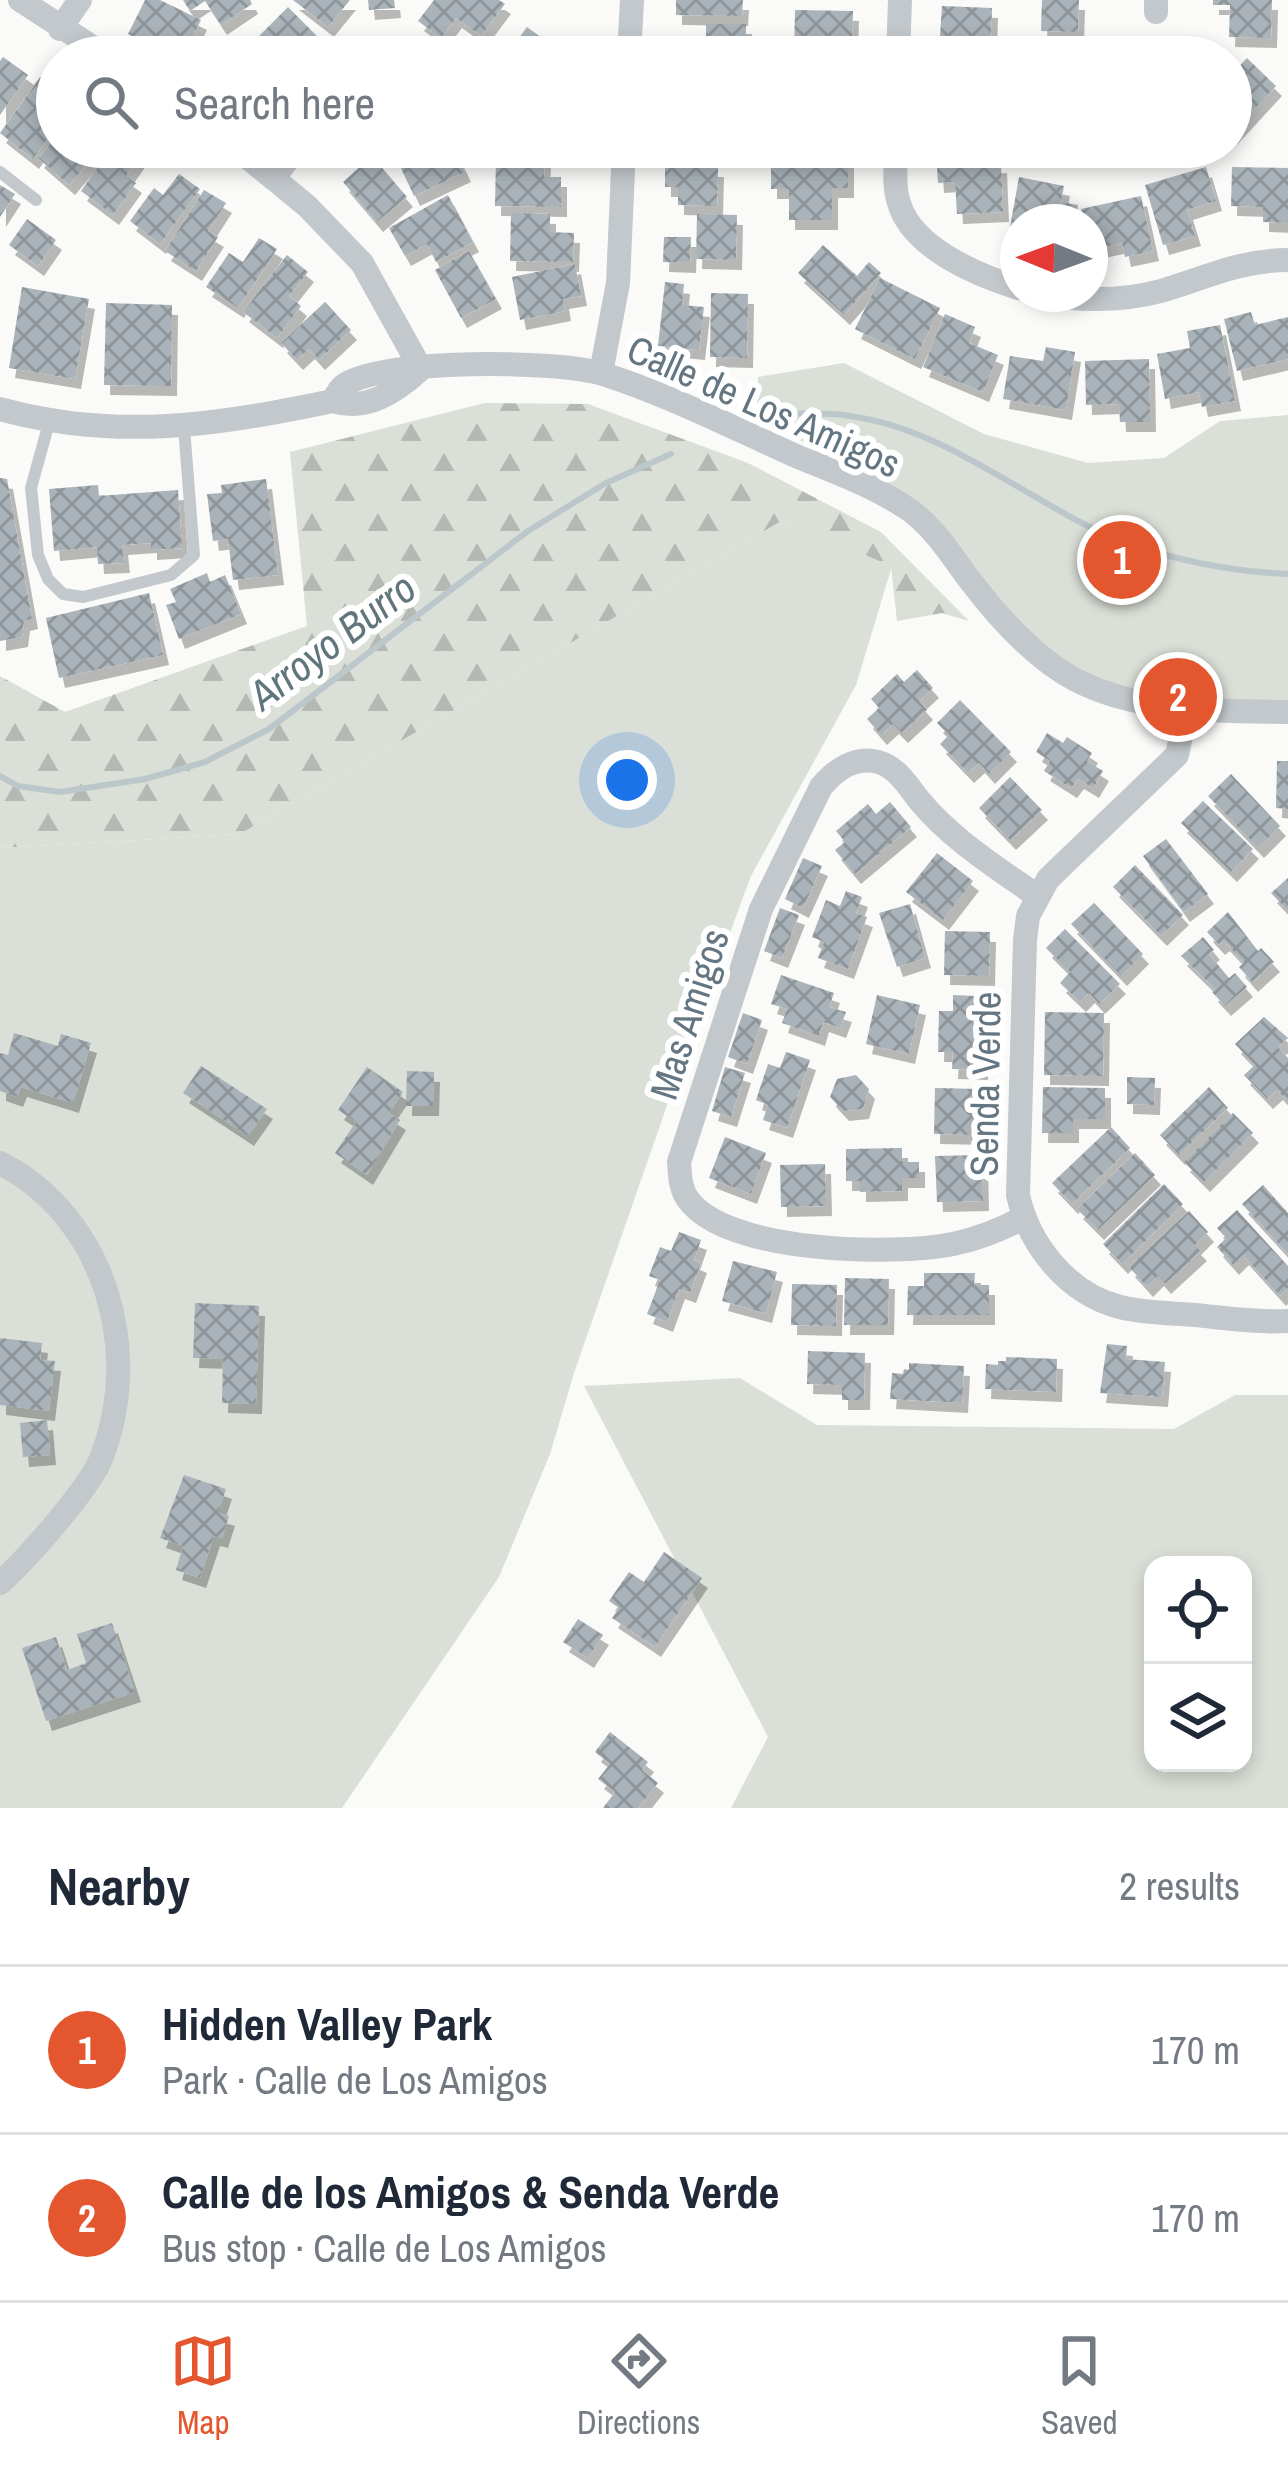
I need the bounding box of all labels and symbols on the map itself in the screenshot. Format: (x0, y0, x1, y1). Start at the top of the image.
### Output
north arrow (1000, 204, 1108, 312)
street label: Calle de Los Amigos (619, 323, 909, 489)
pin: 1 (1083, 515, 1161, 605)
water label: Arroyo Burro (236, 560, 427, 723)
pin: 2 (1139, 652, 1217, 742)
your location (597, 750, 657, 810)
street label: Mas Amigos (637, 922, 741, 1106)
street label: Senda Verde (957, 991, 1013, 1177)

